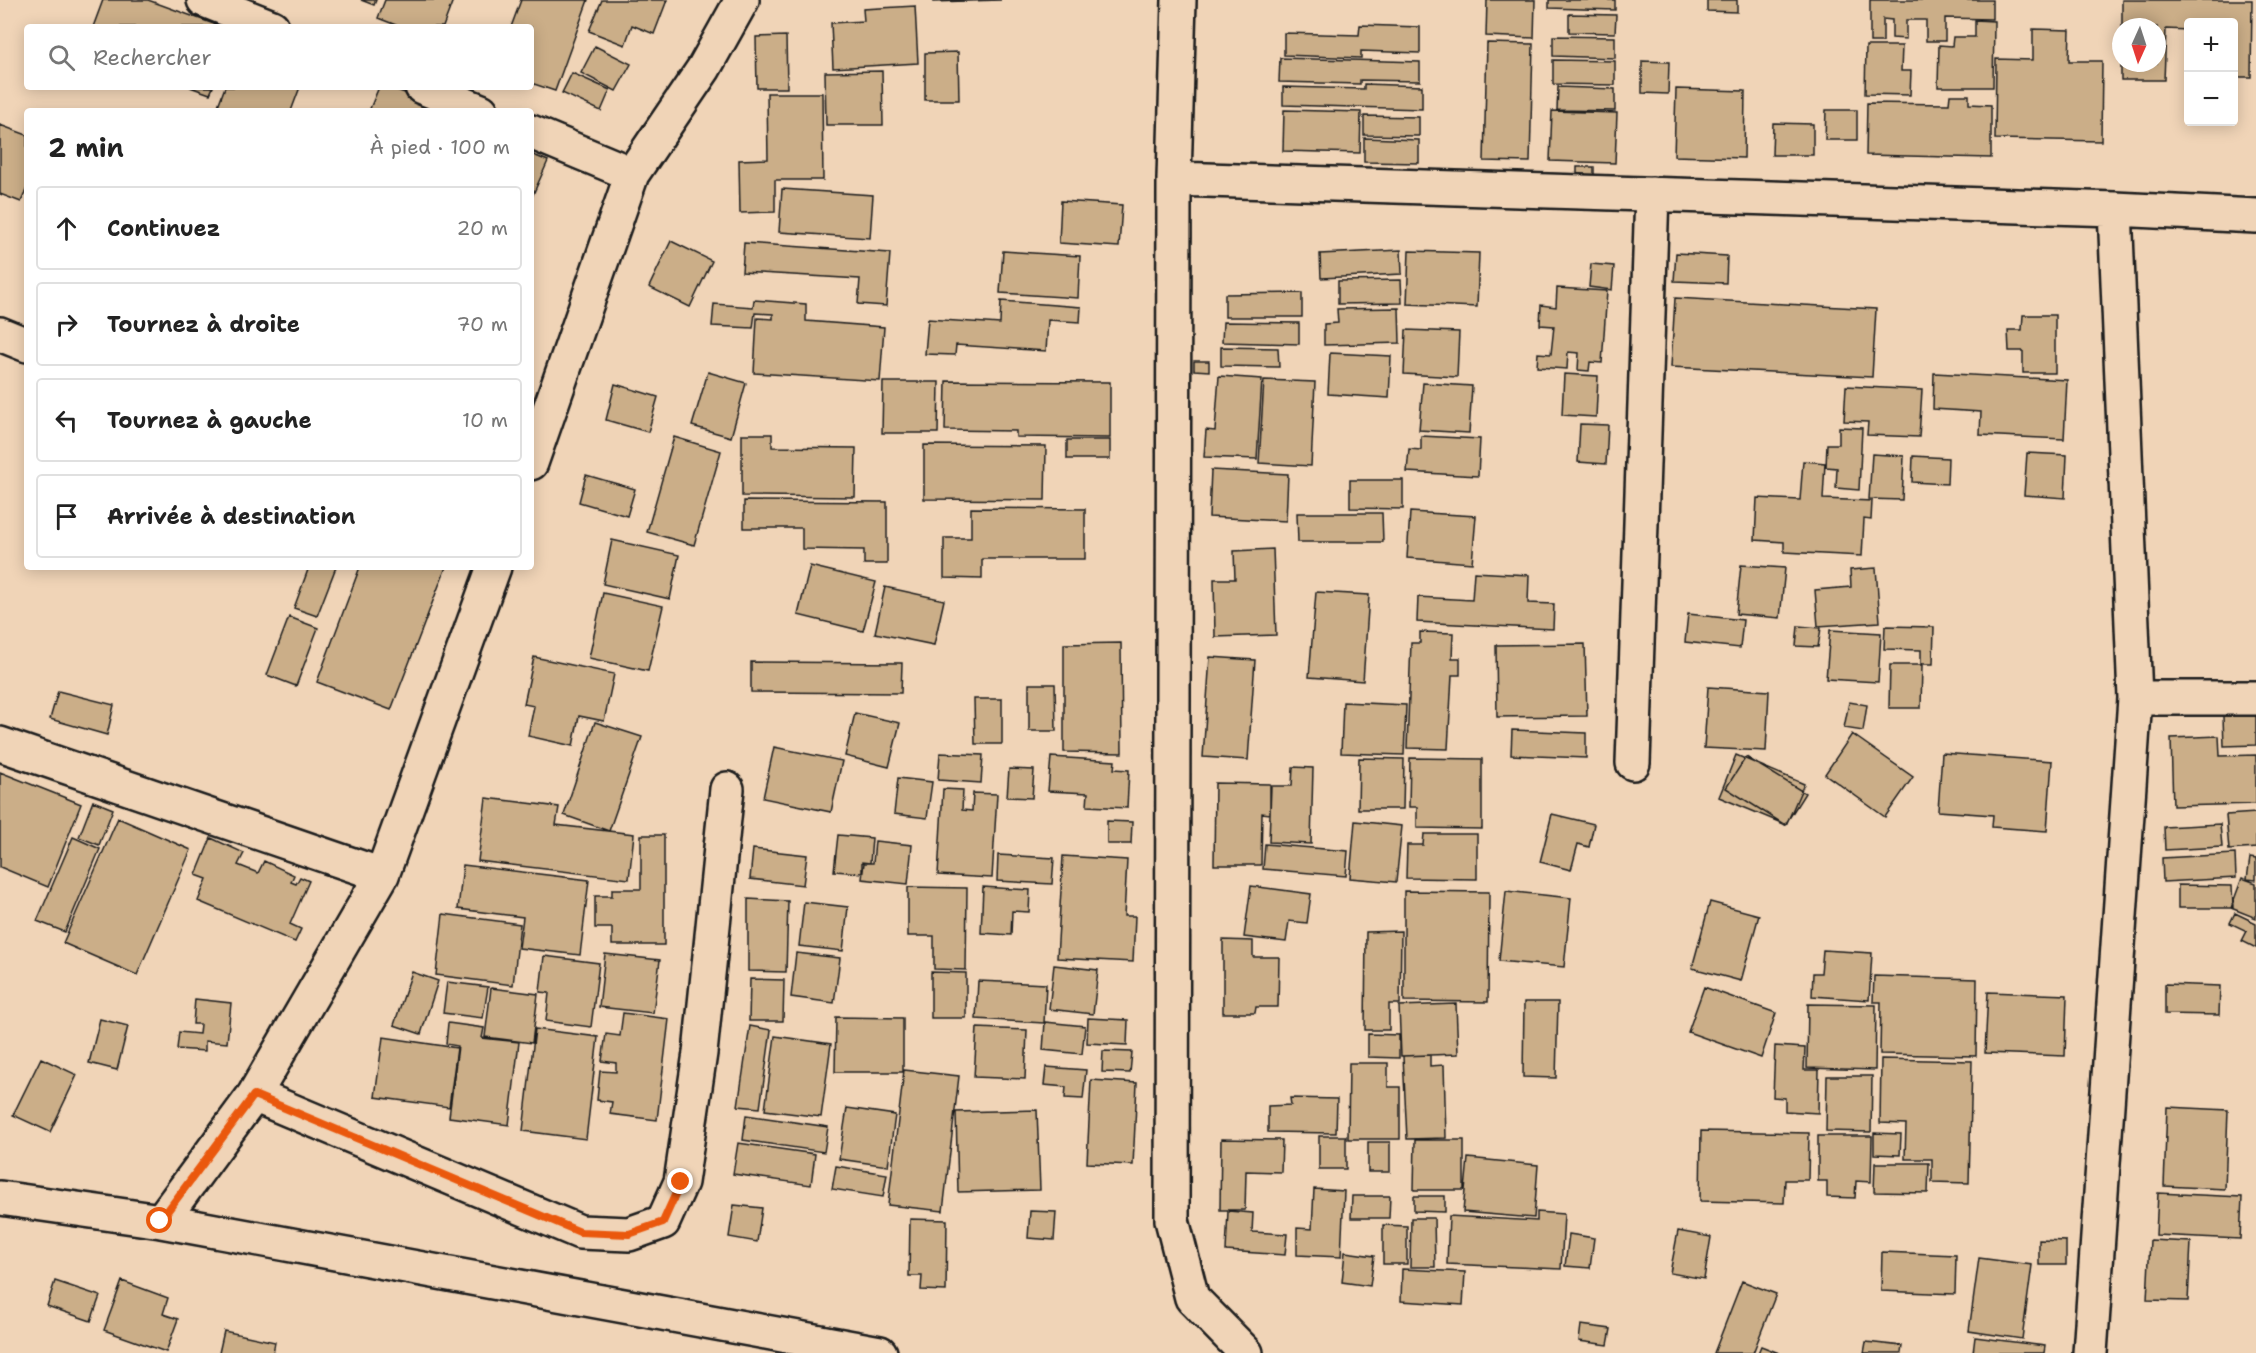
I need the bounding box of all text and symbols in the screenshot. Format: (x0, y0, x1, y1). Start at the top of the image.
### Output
north arrow (2112, 18, 2166, 72)
map controls (2184, 18, 2238, 126)
button: + (2184, 18, 2238, 72)
search box (24, 24, 534, 90)
icon: search (45, 41, 78, 74)
text: Rechercher (93, 43, 212, 72)
button: − (2184, 72, 2238, 126)
text: 2 min (48, 130, 124, 165)
text: À pied · 100 m (369, 134, 510, 160)
icon: ahead (50, 212, 83, 245)
text: Continuez (107, 214, 220, 243)
text: 20 m (457, 215, 508, 241)
icon: right (50, 308, 83, 341)
text: Tournez à droite (107, 310, 300, 339)
text: 70 m (456, 311, 508, 337)
icon: left (50, 404, 83, 437)
text: Tournez à gauche (107, 406, 312, 435)
text: 10 m (462, 407, 508, 433)
icon: arrive (50, 500, 83, 533)
text: Arrivée à destination (107, 502, 355, 531)
route end (667, 1168, 693, 1194)
route start (146, 1207, 172, 1233)

